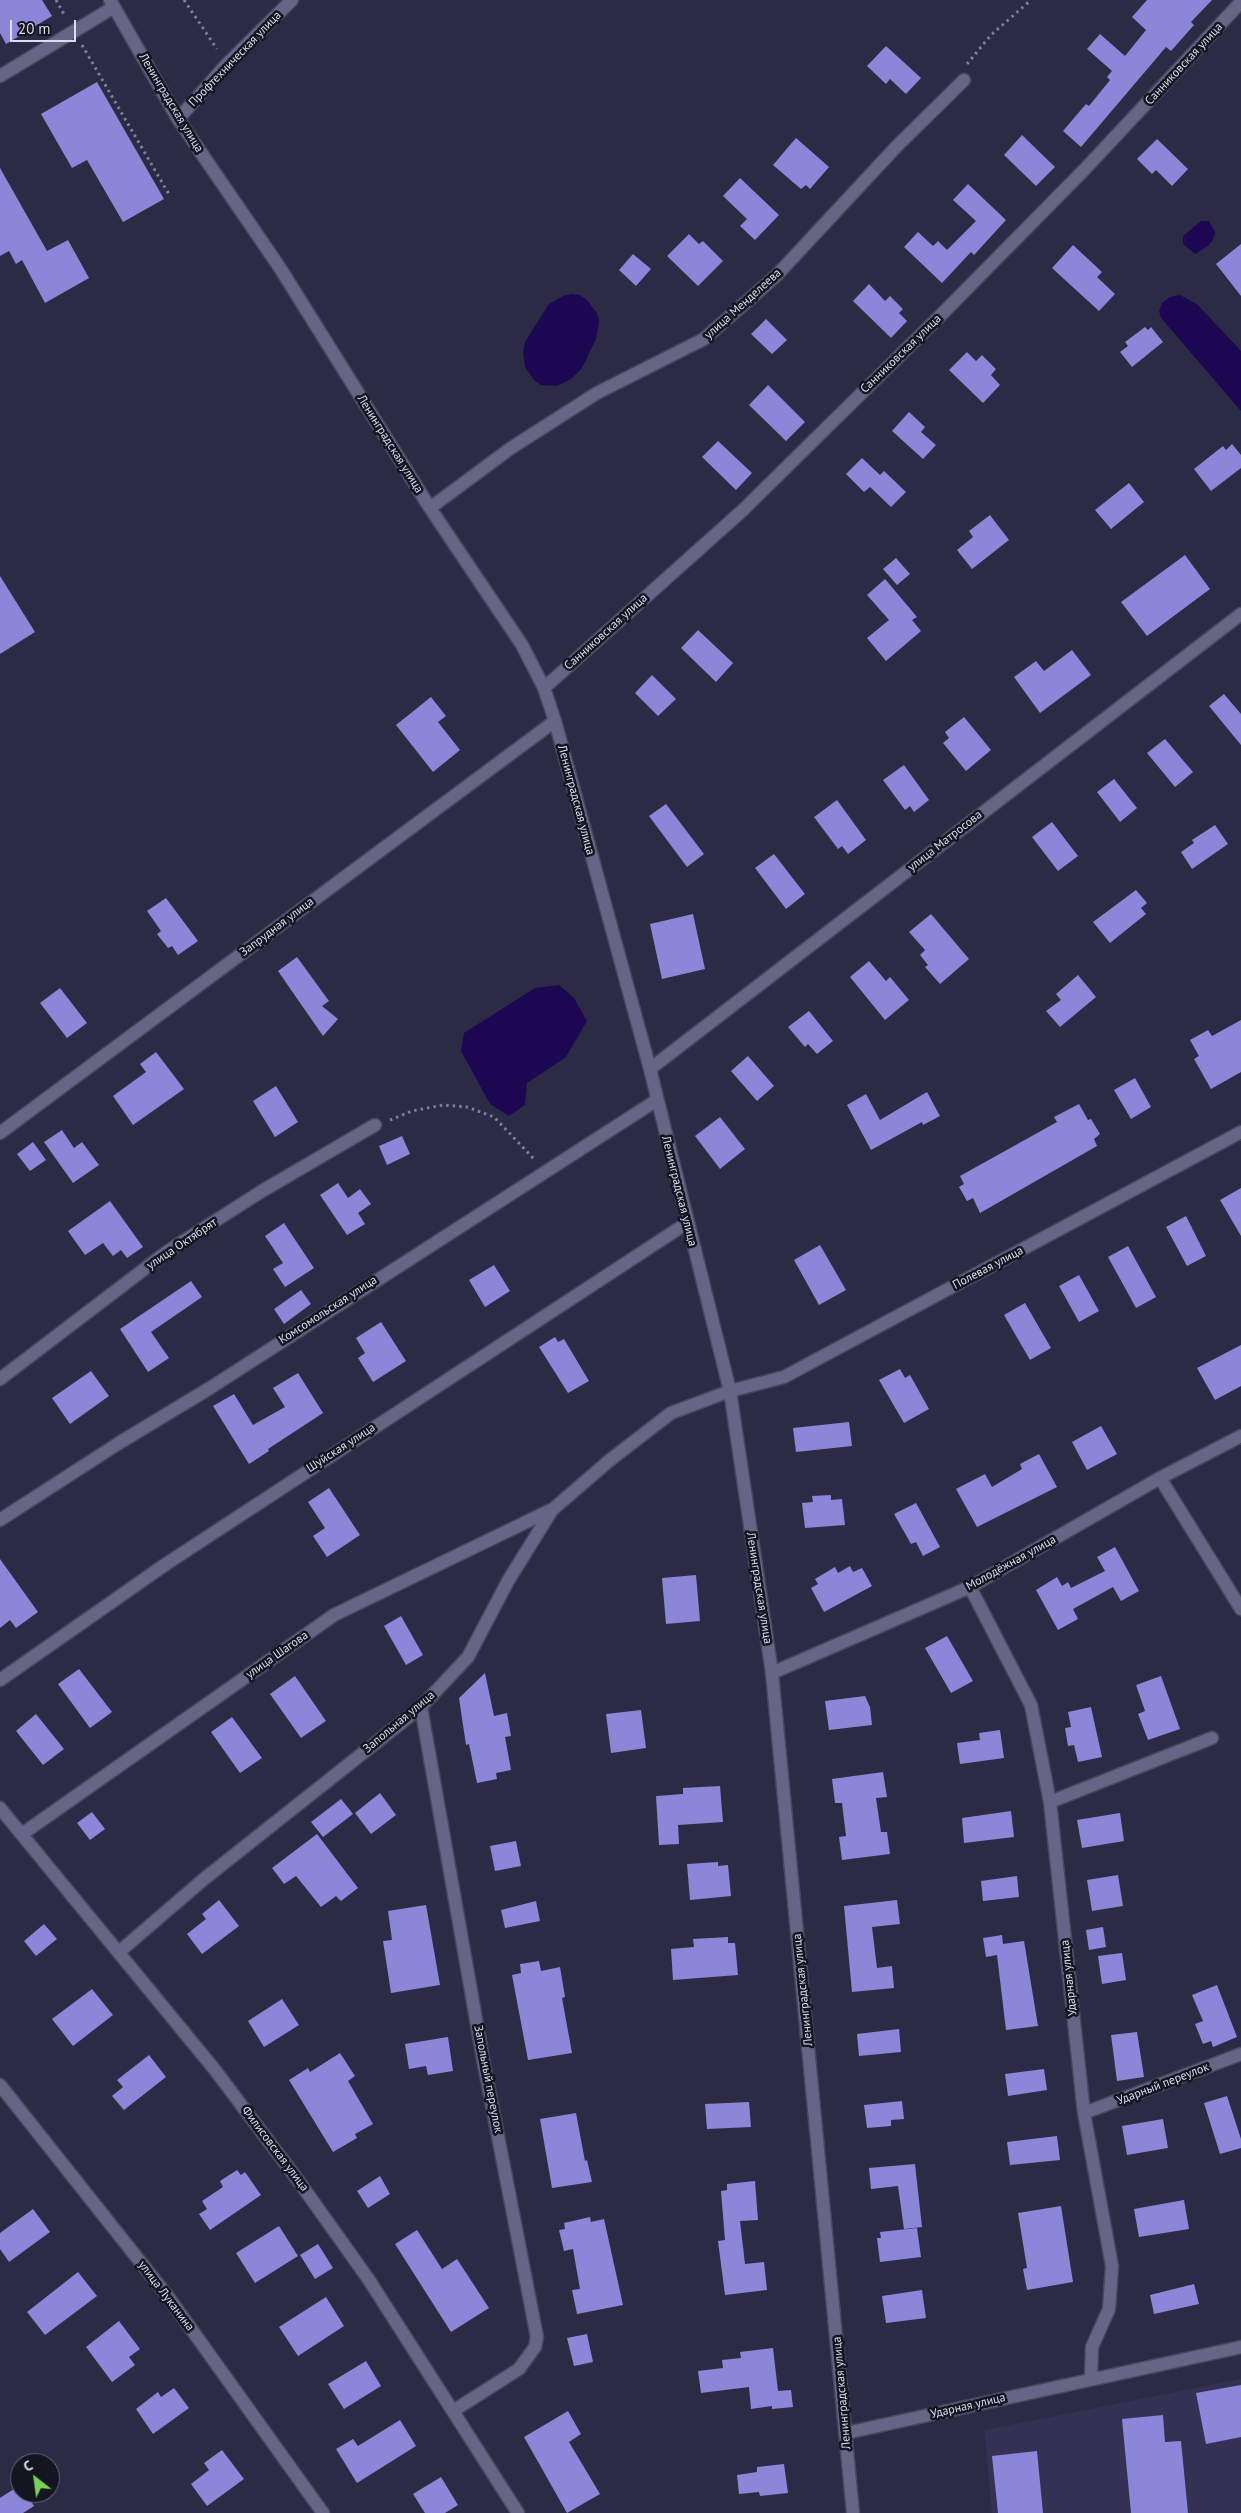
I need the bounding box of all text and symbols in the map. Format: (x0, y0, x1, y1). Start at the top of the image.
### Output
street label: Профтехническая улица (186, 8, 284, 110)
scale bar (12, 10, 79, 42)
text: 20 m (18, 19, 51, 38)
street label: Санниковская улица (1142, 20, 1226, 108)
street label: Ленинградская улица (136, 51, 206, 155)
street label: улица Менделеева (702, 266, 784, 342)
street label: Санниковская улица (858, 312, 944, 396)
street label: Ленинградская улица (354, 392, 426, 496)
street label: Санниковская улица (561, 591, 651, 673)
street label: Ленинградская улица (554, 744, 598, 856)
street label: улица Матросова (905, 807, 985, 875)
street label: Запрудная улица (237, 894, 317, 960)
street label: Ленинградская улица (658, 1134, 700, 1248)
street label: улица Октябрят (144, 1215, 220, 1273)
street label: Полевая улица (950, 1243, 1026, 1293)
street label: Комсомольская улица (276, 1273, 380, 1347)
street label: Шуйская улица (304, 1420, 378, 1476)
street label: Ленинградская улица (743, 1531, 775, 1645)
street label: Молодёжная улица (964, 1532, 1058, 1594)
street label: улица Шагова (243, 1628, 311, 1682)
street label: Запольная улица (360, 1688, 438, 1756)
street label: Ленинградская улица (790, 1933, 816, 2047)
street label: Ударная улица (1058, 1939, 1080, 2017)
street label: Запольный переулок (470, 2024, 506, 2134)
street label: Ударный переулок (1115, 2060, 1211, 2108)
street label: Филисовская улица (238, 2104, 312, 2194)
street label: улица Луканина (135, 2258, 197, 2334)
street label: Ленинградская улица (830, 2336, 854, 2450)
street label: Ударная улица (929, 2390, 1007, 2422)
north arrow (10, 2453, 60, 2503)
text: С (20, 2456, 36, 2476)

